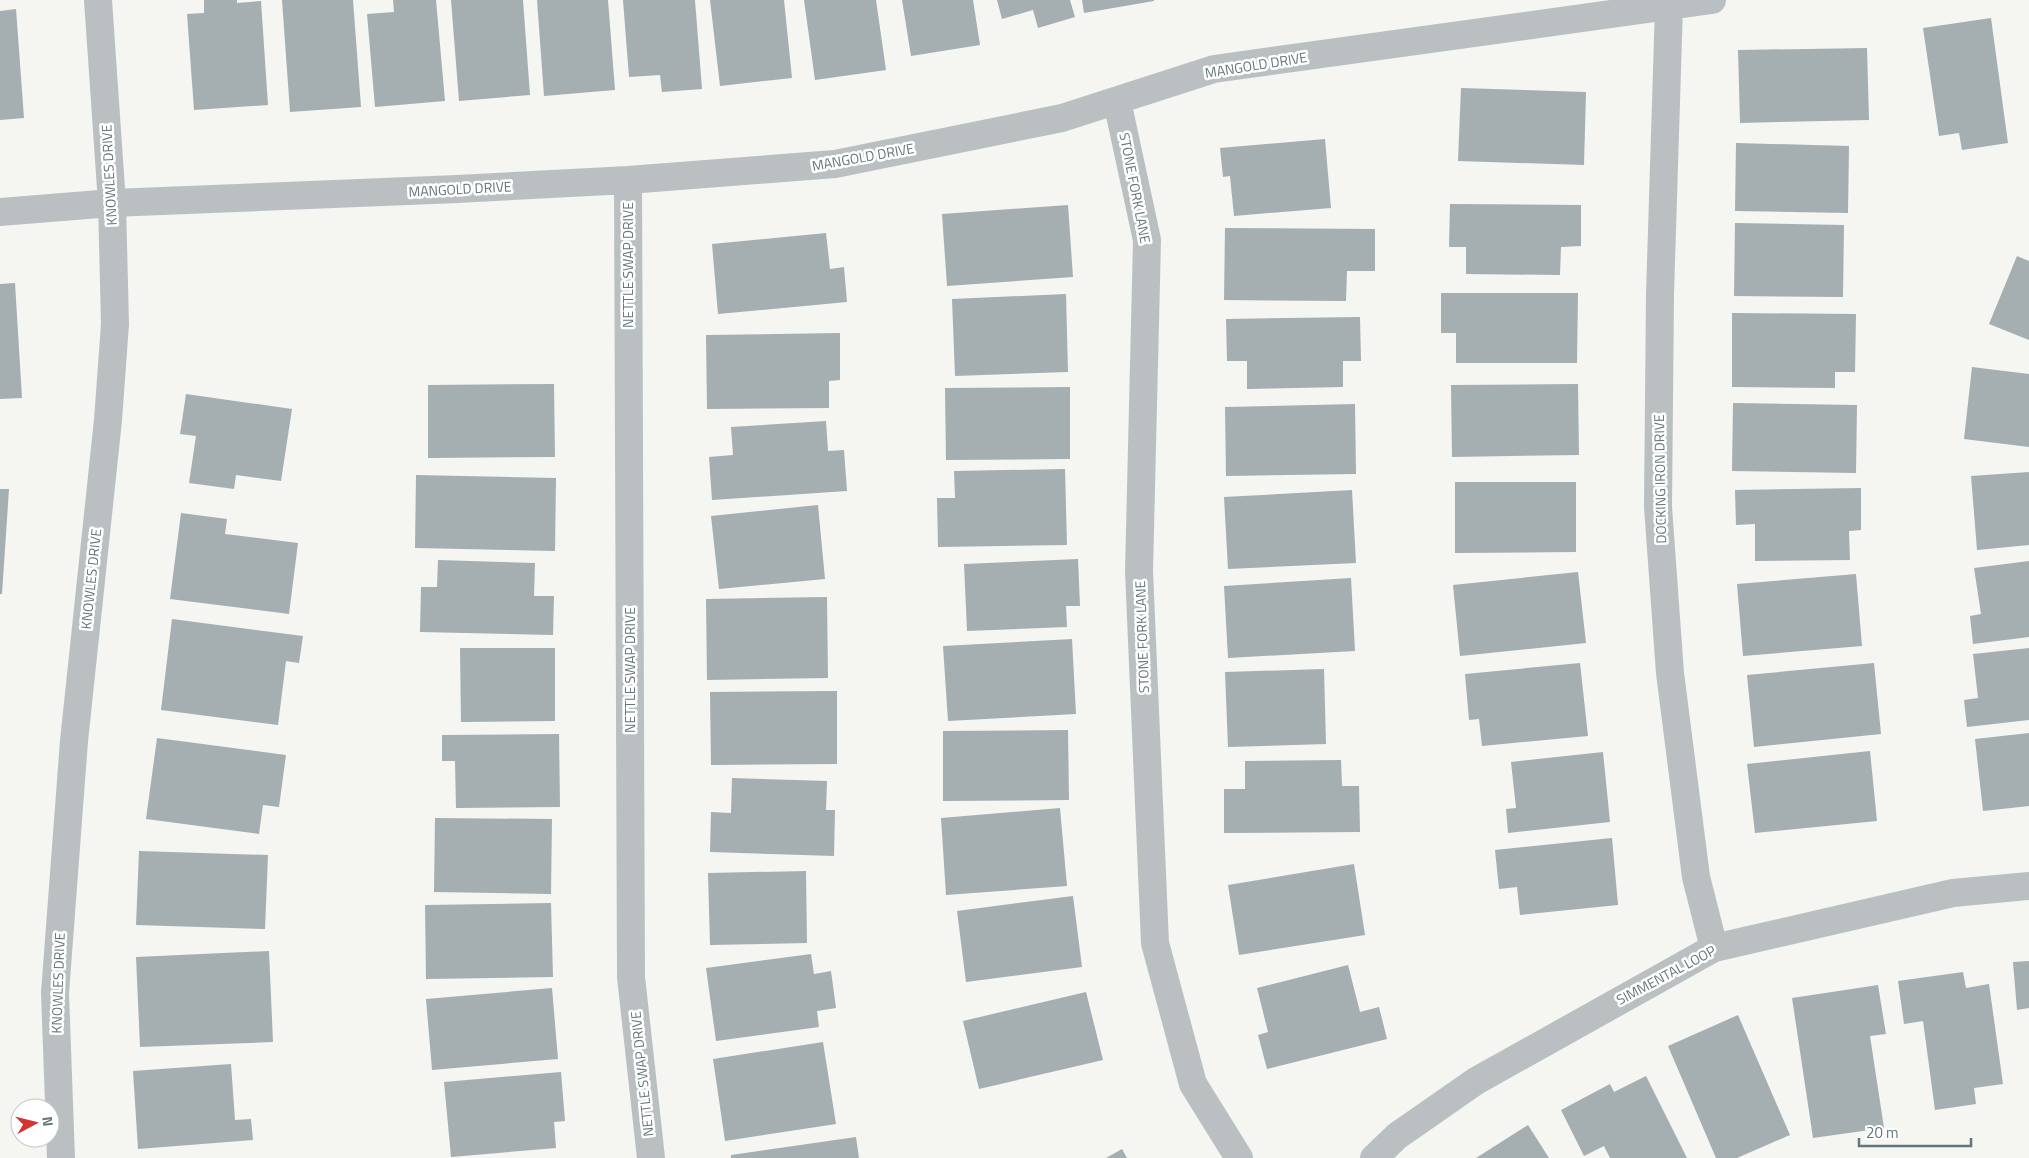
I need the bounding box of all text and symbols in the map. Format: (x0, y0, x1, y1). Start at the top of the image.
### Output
street label: MANGOLD DRIVE (1203, 46, 1309, 83)
street label: KNOWLES DRIVE (95, 124, 122, 226)
street label: STONE FORK LANE (1114, 131, 1157, 245)
street label: MANGOLD DRIVE (810, 137, 916, 176)
street label: MANGOLD DRIVE (408, 175, 512, 202)
street label: NETTLE SWAP DRIVE (617, 202, 638, 328)
street label: DOCKING IRON DRIVE (1648, 414, 1671, 544)
street label: KNOWLES DRIVE (75, 527, 106, 630)
street label: STONE FORK LANE (1129, 580, 1154, 694)
street label: NETTLE SWAP DRIVE (619, 607, 640, 733)
street label: KNOWLES DRIVE (45, 932, 70, 1034)
street label: SIMMENTAL LOOP (1612, 940, 1719, 1010)
street label: NETTLE SWAP DRIVE (624, 1010, 659, 1138)
north arrow (10, 1098, 60, 1148)
text: N (37, 1115, 59, 1127)
scale bar (1859, 1116, 1972, 1148)
text: 20 m (1866, 1121, 1899, 1144)

